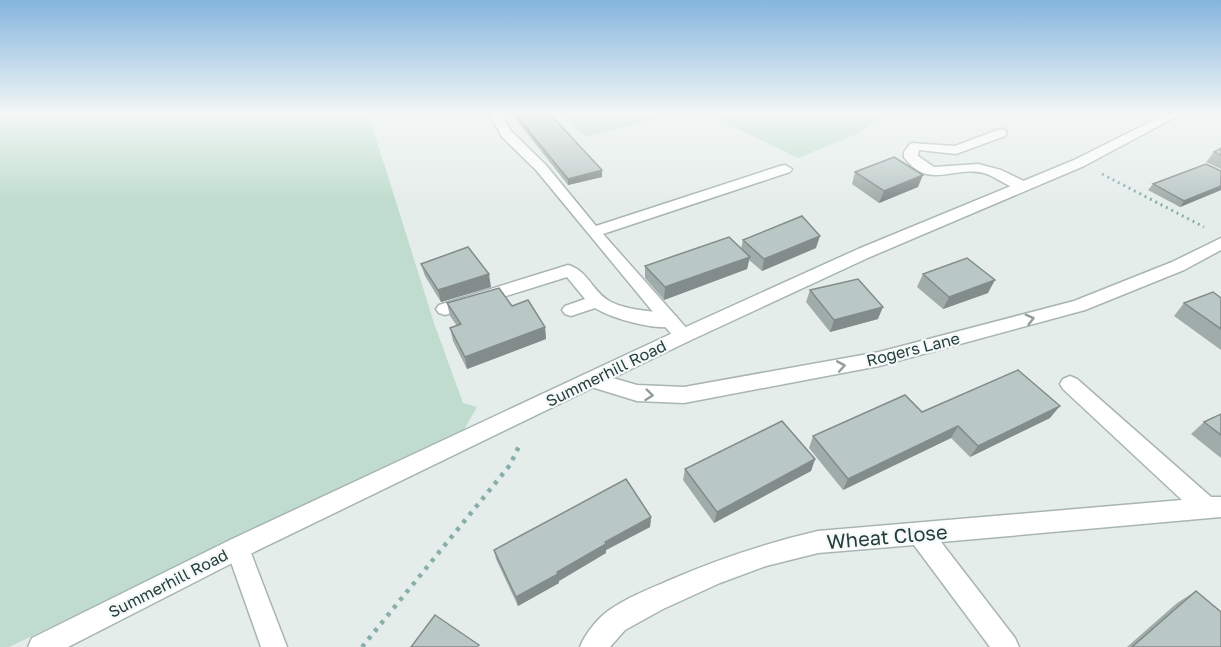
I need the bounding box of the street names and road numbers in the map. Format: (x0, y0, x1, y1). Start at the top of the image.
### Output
street label: Rogers Lane (864, 328, 962, 370)
street label: Summerhill Road (543, 335, 669, 411)
street label: Wheat Close (825, 519, 948, 553)
street label: Summerhill Road (105, 544, 231, 622)

